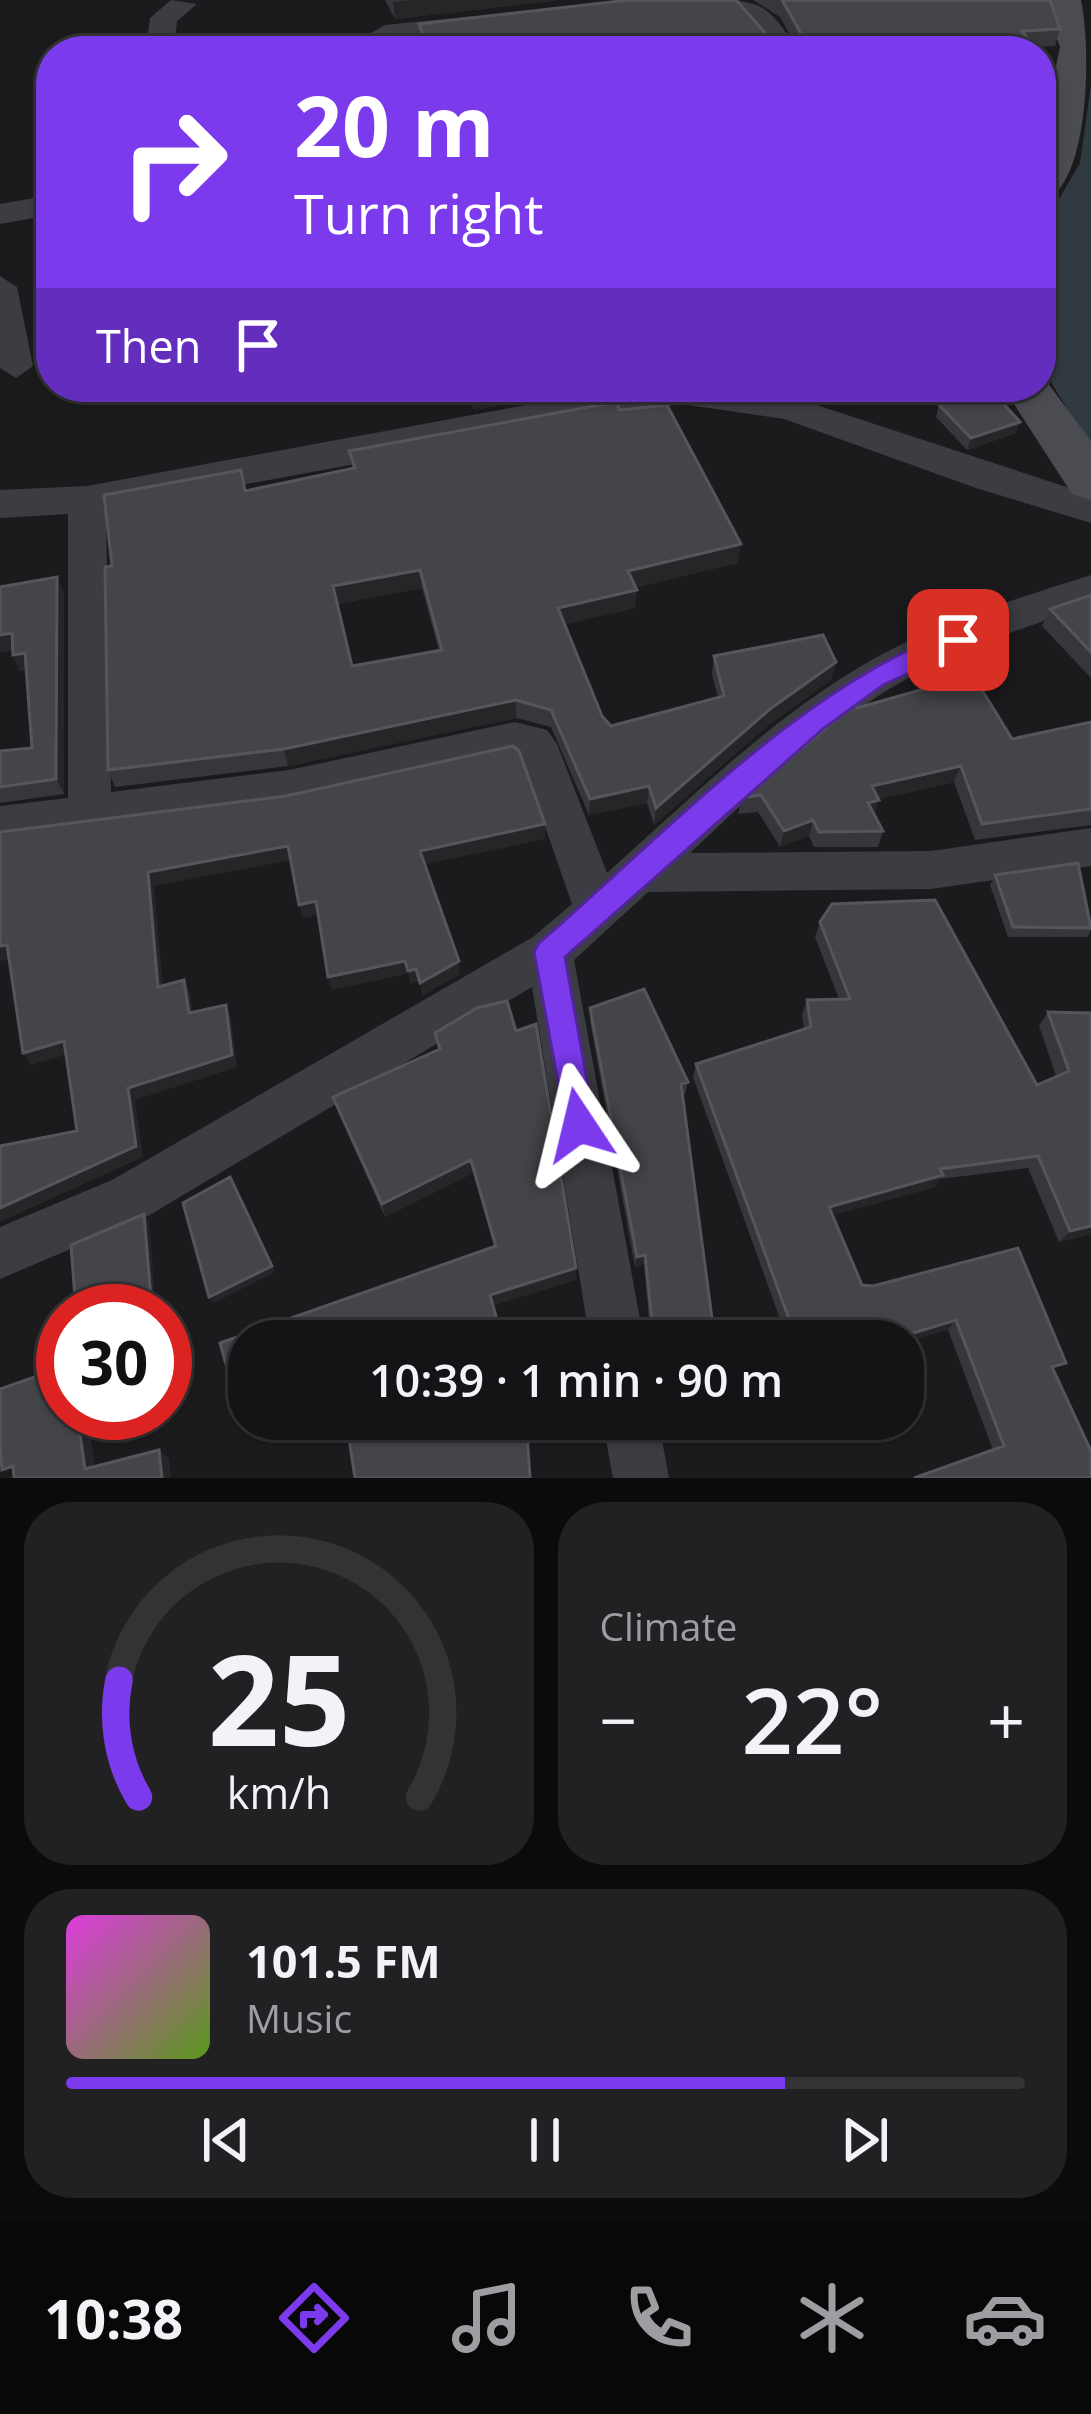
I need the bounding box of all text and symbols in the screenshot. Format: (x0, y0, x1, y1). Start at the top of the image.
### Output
text: 20 m (294, 67, 494, 182)
icon: right (96, 84, 252, 240)
text: Turn right (294, 176, 543, 250)
icon: arrive (225, 312, 291, 378)
text: Then (96, 315, 201, 376)
pin (907, 589, 1009, 691)
icon: arrive (925, 607, 991, 673)
position arrow (516, 1062, 642, 1188)
speed limit sign: 30 (36, 1284, 192, 1440)
text: 10:39 · 1 min · 90 m (369, 1349, 783, 1410)
text: Climate (600, 1599, 737, 1652)
text: 25 (207, 1613, 350, 1783)
text: 22° (742, 1658, 883, 1780)
text: − (600, 1674, 637, 1764)
text: + (987, 1674, 1025, 1764)
text: km/h (227, 1762, 331, 1821)
text: 101.5 FM (246, 1930, 441, 1991)
text: Music (246, 1991, 352, 2044)
icon: previous (193, 2107, 259, 2173)
icon: pause (512, 2107, 578, 2173)
icon: next (832, 2107, 898, 2173)
icon: directions (272, 2276, 356, 2360)
icon: music (445, 2276, 529, 2360)
icon: phone (617, 2276, 701, 2360)
icon: climate (790, 2276, 874, 2360)
icon: car (963, 2276, 1047, 2360)
text: 10:38 (44, 2281, 183, 2355)

